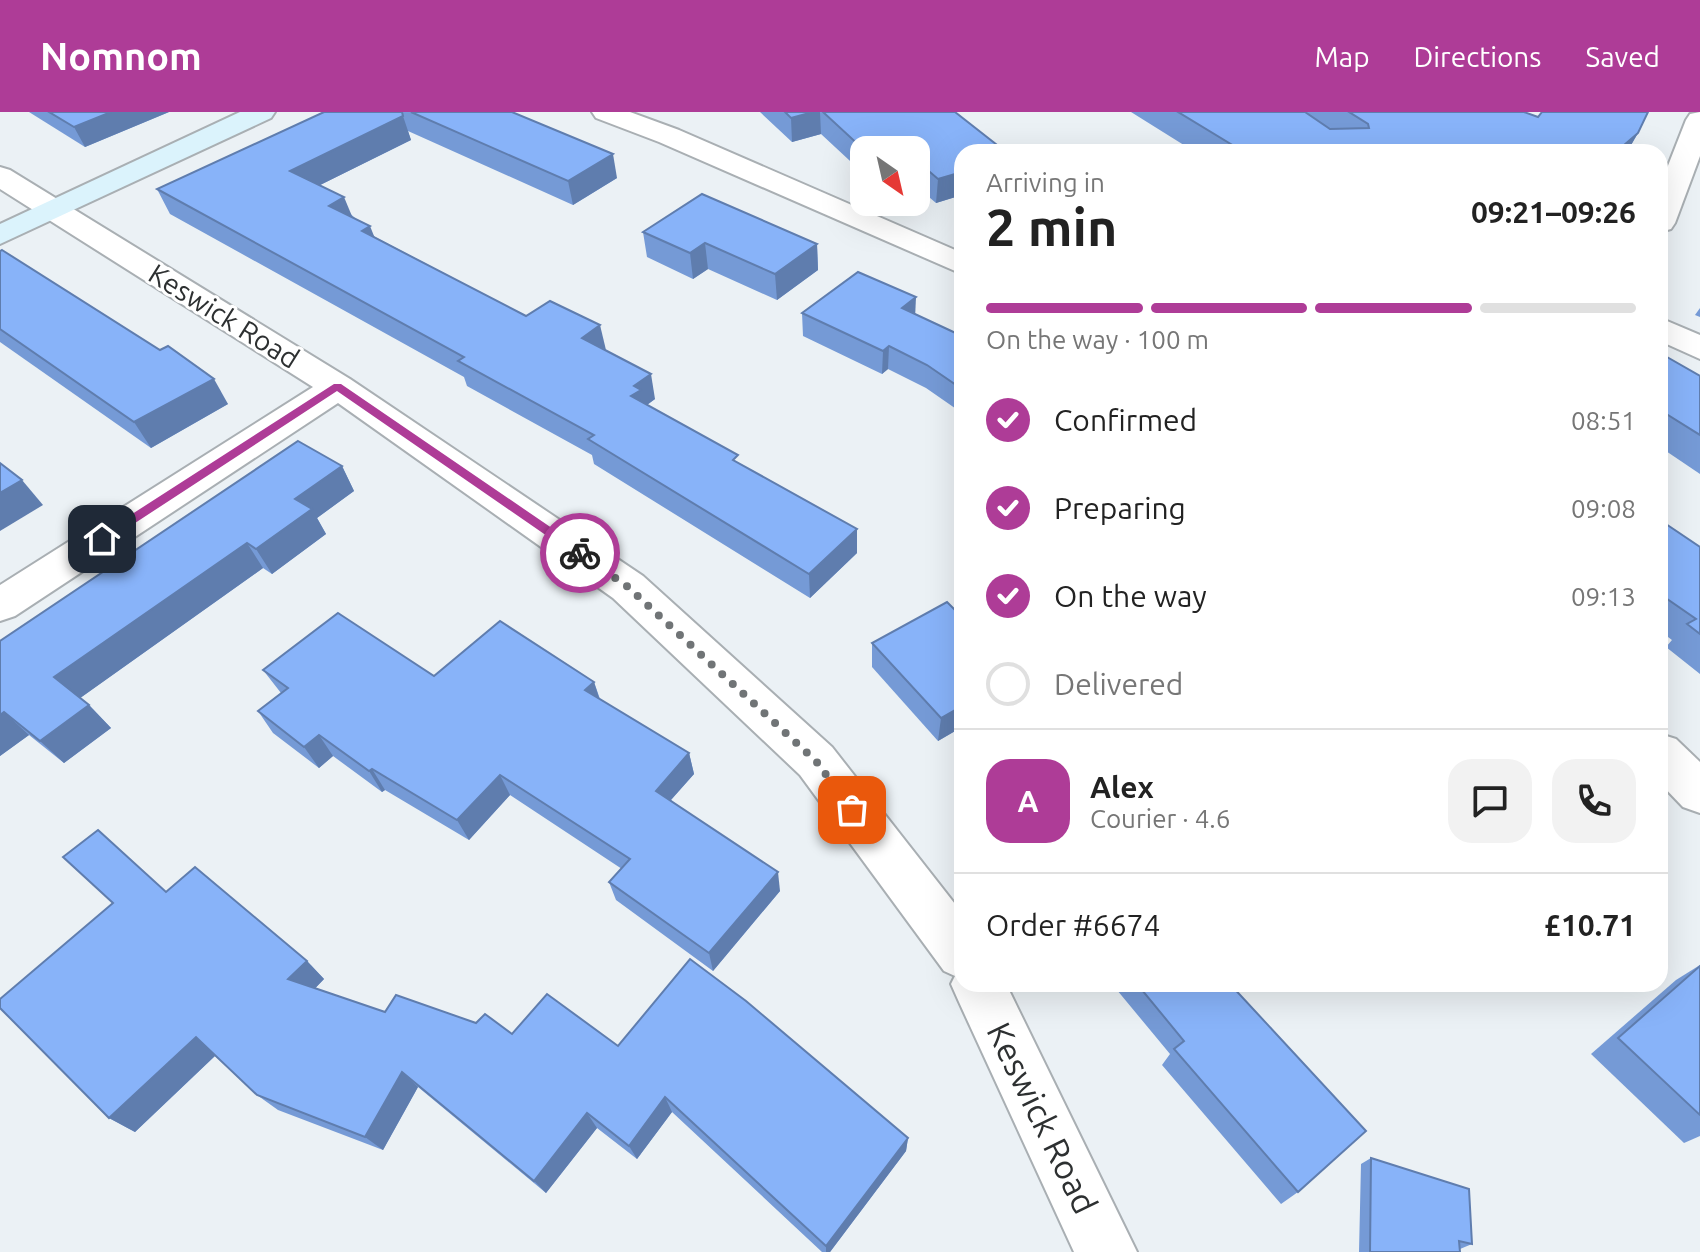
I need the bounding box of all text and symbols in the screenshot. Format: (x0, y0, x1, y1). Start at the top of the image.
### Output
text: Nomnom (40, 35, 202, 77)
text: Map (1314, 41, 1370, 72)
text: Directions (1414, 41, 1541, 72)
text: Saved (1585, 41, 1660, 72)
north arrow (850, 136, 930, 216)
map controls (850, 136, 930, 216)
text: Arriving in (986, 168, 1105, 197)
text: 09:21–09:26 (1471, 195, 1636, 229)
text: 2 min (986, 198, 1117, 256)
street label: Keswick Road (144, 257, 305, 374)
text: On the way · 100 m (986, 325, 1209, 354)
icon: check (986, 398, 1030, 442)
text: Confirmed (1054, 403, 1197, 437)
text: 08:51 (1571, 406, 1636, 435)
icon: check (986, 486, 1030, 530)
text: Preparing (1054, 491, 1186, 525)
text: 09:08 (1571, 494, 1636, 523)
pin (68, 505, 136, 573)
courier (540, 513, 620, 593)
icon: home (80, 517, 124, 561)
icon: bike (558, 531, 602, 575)
icon: check (986, 574, 1030, 618)
text: On the way (1054, 579, 1207, 613)
text: 09:13 (1571, 582, 1636, 611)
text: Delivered (1054, 667, 1183, 701)
button: chat (1448, 759, 1532, 843)
button: phone (1552, 759, 1636, 843)
text: Alex (1090, 770, 1154, 804)
pin (818, 776, 886, 844)
text: A (1017, 784, 1039, 818)
icon: bag (830, 788, 874, 832)
text: Courier · 4.6 (1090, 804, 1230, 833)
text: Order #6674 (986, 908, 1160, 942)
text: £10.71 (1544, 908, 1636, 942)
street label: Keswick Road (980, 1016, 1105, 1219)

